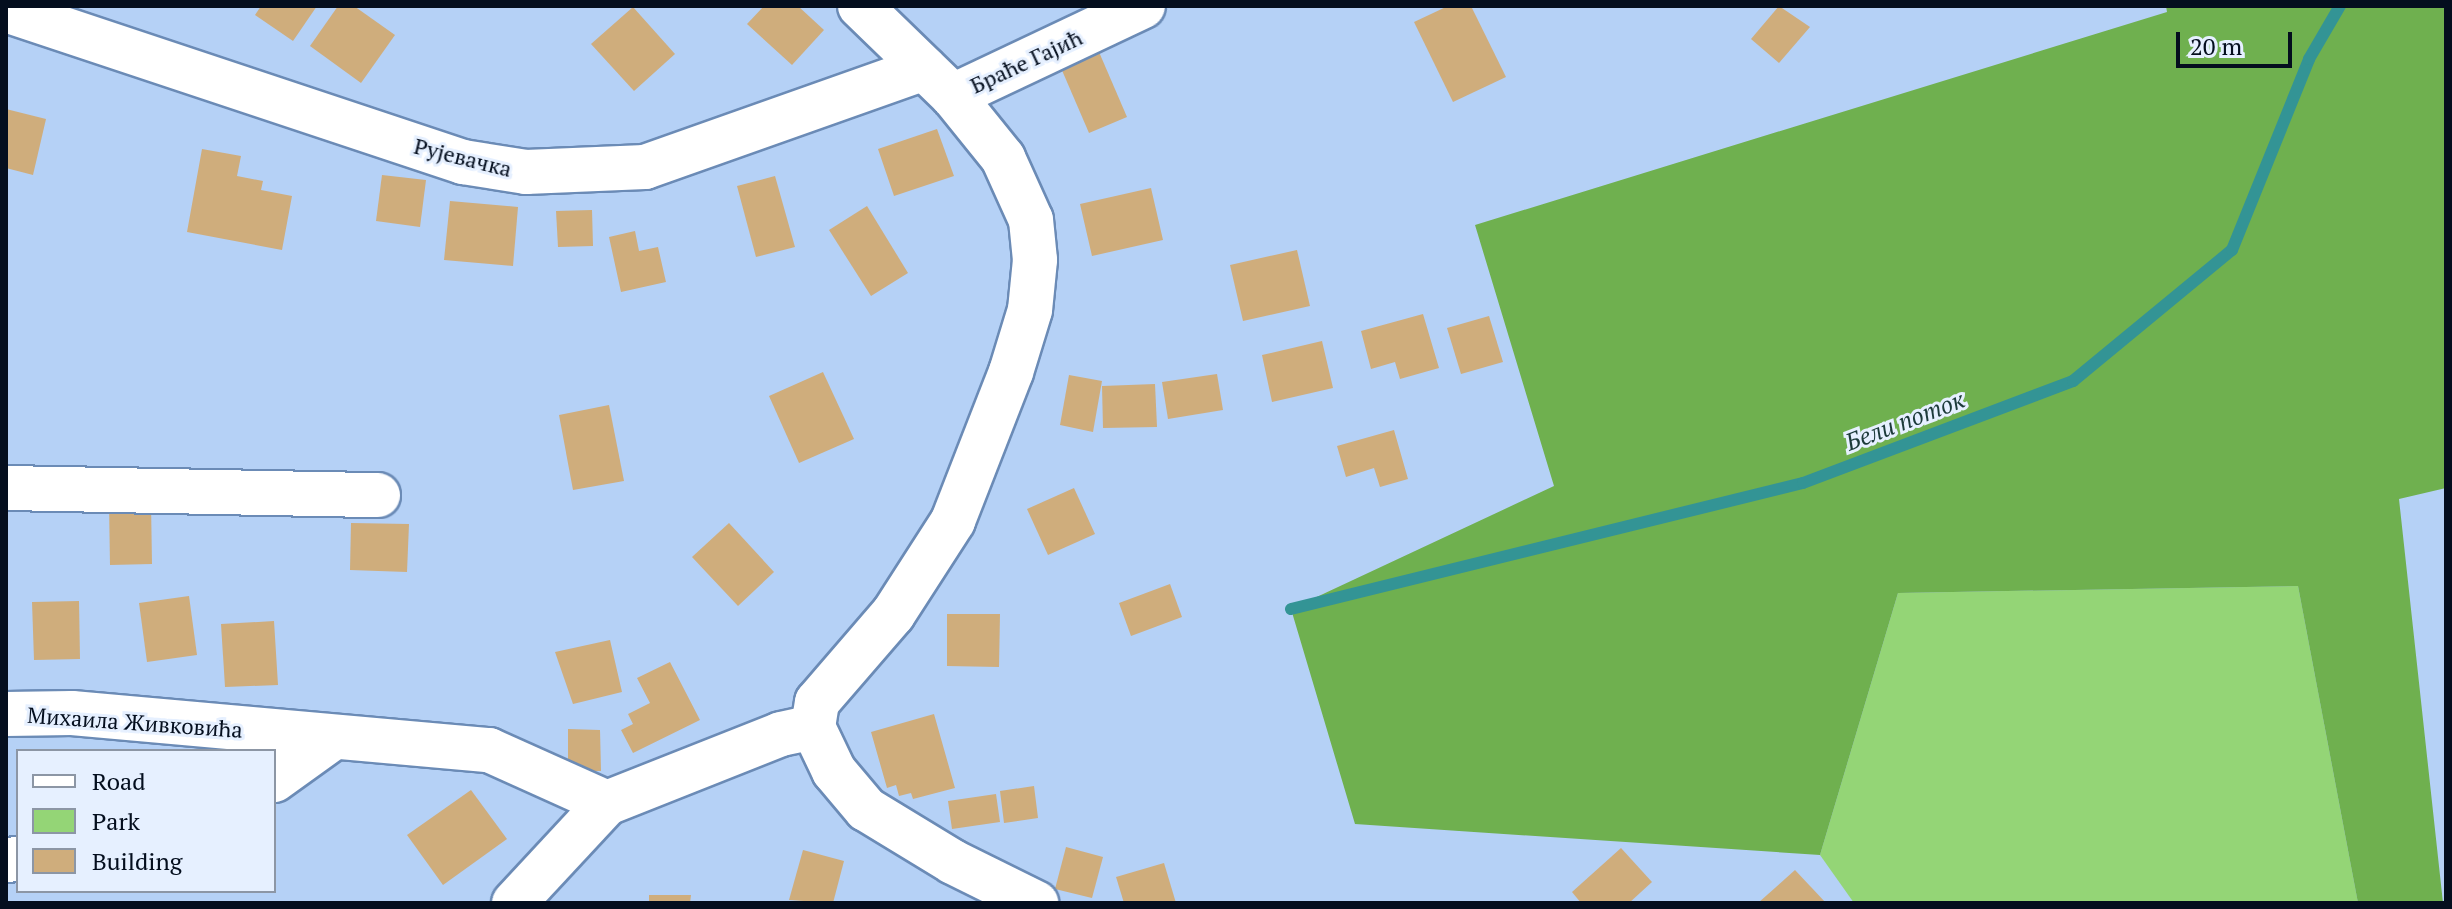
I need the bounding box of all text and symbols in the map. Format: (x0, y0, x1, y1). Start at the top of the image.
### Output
scale bar (2180, 16, 2296, 66)
street label: Браће Гајић (966, 24, 1086, 98)
text: 20 m (2190, 30, 2242, 62)
street label: Рујевачка (411, 132, 515, 182)
water label: Бели поток (1841, 385, 1969, 457)
street label: Михаила Живковића (26, 701, 244, 743)
legend (16, 749, 276, 893)
text: Road (92, 765, 146, 797)
text: Park (92, 805, 140, 837)
text: Building (92, 845, 182, 877)

